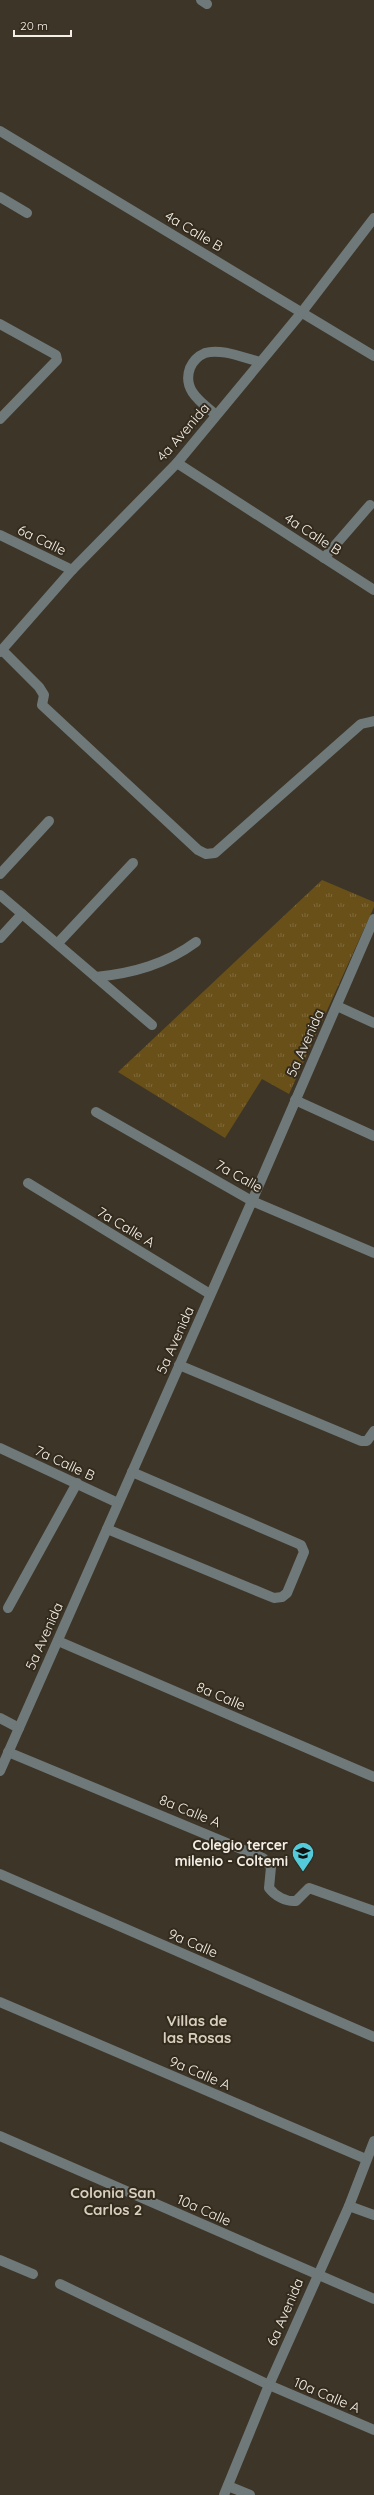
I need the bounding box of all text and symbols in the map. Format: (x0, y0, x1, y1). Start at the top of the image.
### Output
scale bar (14, 12, 71, 38)
text: 20 m (20, 18, 48, 33)
street label: 4a Calle B (162, 207, 226, 255)
street label: 4a Avenida (153, 399, 213, 465)
street label: 4a Calle B (281, 509, 345, 559)
street label: 6a Calle (15, 521, 69, 559)
street label: 5a Avenida (282, 1006, 328, 1080)
street label: 7a Calle (212, 1156, 266, 1196)
street label: 7a Calle A (94, 1203, 158, 1251)
street label: 5a Avenida (152, 1303, 198, 1377)
street label: 7a Calle B (32, 1441, 98, 1485)
street label: 5a Avenida (21, 1599, 67, 1673)
street label: 8a Calle (194, 1678, 248, 1714)
street label: 8a Calle A (157, 1791, 223, 1831)
place label: Colegio tercer milenio - Coltemi (175, 1836, 288, 1870)
school or university icon: Colegio tercer milenio - Coltemi (290, 1840, 316, 1873)
street label: 9a Calle (166, 1925, 221, 1961)
district label: Villas de las Rosas (163, 2011, 231, 2047)
street label: 9a Calle A (167, 2052, 233, 2094)
district label: Colonia San Carlos 2 (70, 2183, 156, 2219)
street label: 10a Calle (174, 2190, 234, 2230)
street label: 6a Avenida (263, 2275, 307, 2349)
street label: 10a Calle A (291, 2373, 363, 2417)

